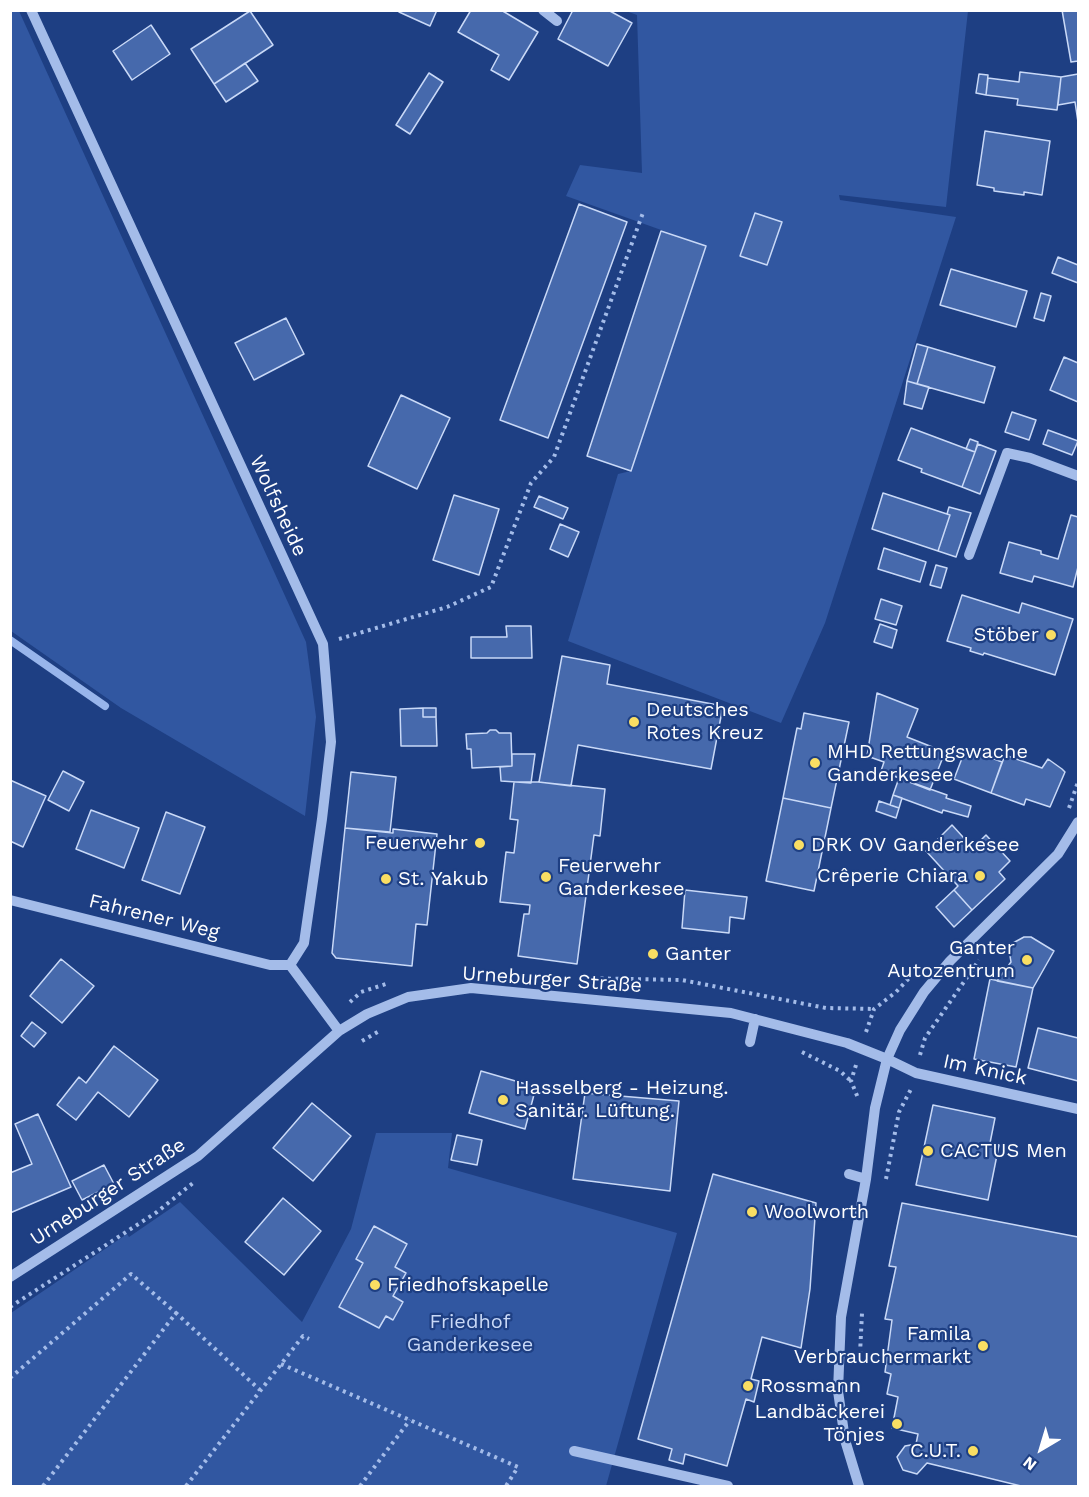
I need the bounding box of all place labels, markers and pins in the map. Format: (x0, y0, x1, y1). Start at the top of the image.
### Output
place label: Stöber (974, 623, 1039, 647)
marker: Stöber (1044, 628, 1058, 642)
place label: Deutsches Rotes Kreuz (646, 698, 764, 745)
marker: Deutsches Rotes Kreuz (627, 715, 641, 729)
place label: MHD Rettungswache Ganderkesee (827, 740, 1028, 787)
marker: MHD Rettungswache Ganderkesee (808, 756, 822, 770)
place label: Feuerwehr (365, 831, 468, 855)
place label: DRK OV Ganderkesee (811, 833, 1020, 857)
marker: Feuerwehr (473, 836, 487, 850)
marker: DRK OV Ganderkesee (792, 838, 806, 852)
place label: Feuerwehr Ganderkesee (558, 854, 685, 901)
place label: Crêperie Chiara (817, 864, 968, 888)
place label: St. Yakub (398, 867, 489, 891)
marker: Crêperie Chiara (973, 869, 987, 883)
marker: Feuerwehr Ganderkesee (539, 870, 553, 884)
marker: St. Yakub (379, 872, 393, 886)
place label: Ganter Autozentrum (887, 936, 1015, 983)
place label: Ganter (665, 942, 731, 966)
marker: Ganter (646, 947, 660, 961)
marker: Ganter Autozentrum (1020, 953, 1034, 967)
place label: Hasselberg - Heizung. Sanitär. Lüftung. (515, 1076, 729, 1123)
marker: Hasselberg - Heizung. Sanitär. Lüftung. (496, 1093, 510, 1107)
place label: CACTUS Men (940, 1139, 1067, 1163)
marker: CACTUS Men (921, 1144, 935, 1158)
place label: Woolworth (764, 1200, 869, 1224)
marker: Woolworth (745, 1205, 759, 1219)
place label: Friedhofskapelle (387, 1273, 549, 1297)
marker: Friedhofskapelle (368, 1278, 382, 1292)
place label: Famila Verbrauchermarkt (794, 1322, 971, 1369)
marker: Famila Verbrauchermarkt (976, 1339, 990, 1353)
place label: Rossmann (760, 1374, 861, 1398)
marker: Rossmann (741, 1379, 755, 1393)
place label: Landbäckerei Tönjes (755, 1400, 885, 1447)
marker: Landbäckerei Tönjes (890, 1417, 904, 1431)
place label: C.U.T. (910, 1439, 961, 1463)
marker: C.U.T. (966, 1444, 980, 1458)

